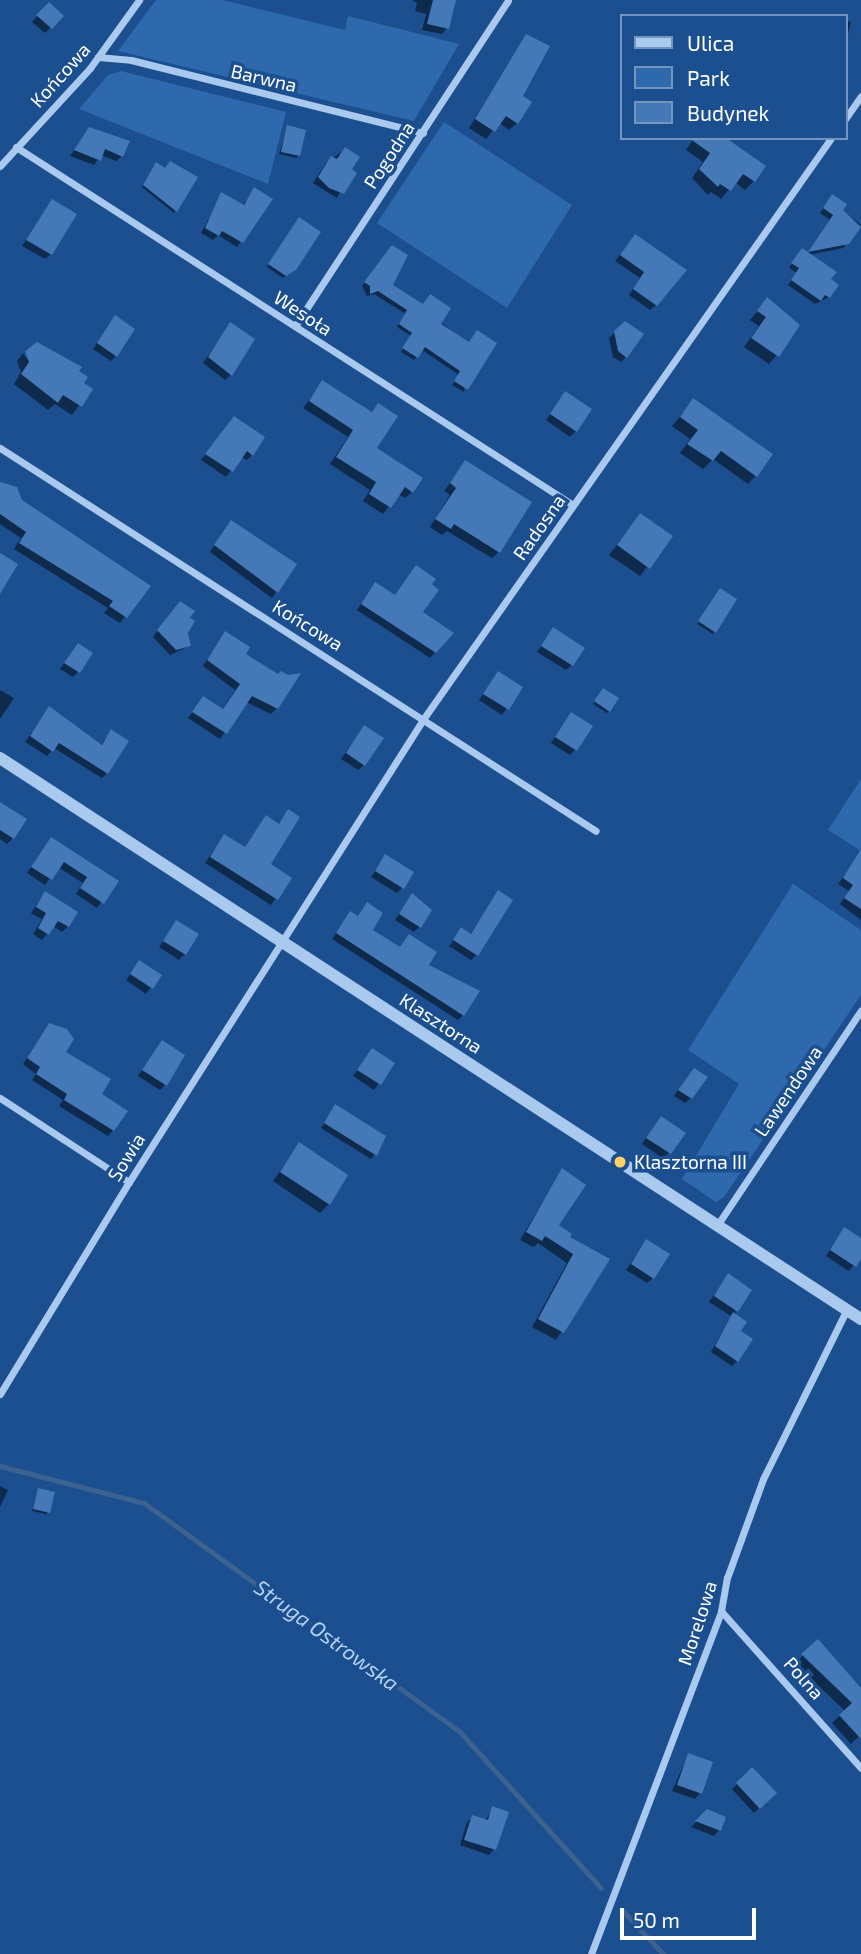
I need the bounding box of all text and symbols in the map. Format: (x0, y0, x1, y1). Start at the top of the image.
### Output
legend (620, 14, 847, 140)
text: Ulica (687, 30, 734, 55)
street label: Końcowa (25, 38, 95, 112)
street label: Barwna (229, 59, 299, 97)
text: Park (687, 65, 730, 90)
text: Budynek (687, 100, 769, 125)
street label: Pogodna (359, 117, 419, 193)
street label: Wesoła (270, 286, 336, 340)
street label: Radosna (508, 490, 570, 564)
street label: Końcowa (269, 594, 347, 656)
street label: Klasztorna (395, 988, 487, 1058)
street label: Lawendowa (749, 1041, 827, 1141)
street label: Sowia (103, 1129, 149, 1185)
place label: Klasztorna III (634, 1151, 747, 1173)
marker: Klasztorna III (612, 1154, 628, 1170)
water label: Struga Ostrowska (250, 1574, 404, 1696)
street label: Morelowa (673, 1578, 721, 1668)
street label: Polna (779, 1652, 829, 1704)
scale bar (623, 1895, 760, 1939)
text: 50 m (633, 1907, 680, 1932)

